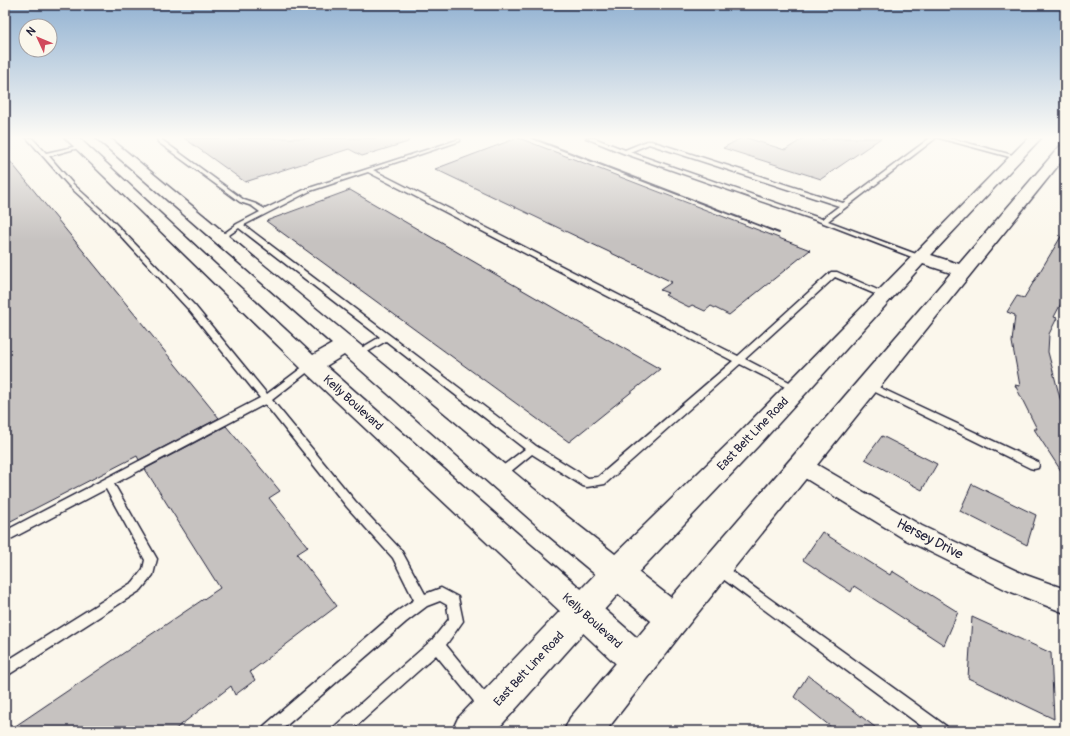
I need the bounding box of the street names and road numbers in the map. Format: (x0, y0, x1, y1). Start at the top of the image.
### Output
street label: Kelly Boulevard (320, 372, 386, 434)
street label: East Belt Line Road (714, 394, 792, 474)
street label: Hersey Drive (894, 515, 966, 563)
street label: Kelly Boulevard (559, 590, 625, 652)
street label: East Belt Line Road (491, 628, 567, 709)

